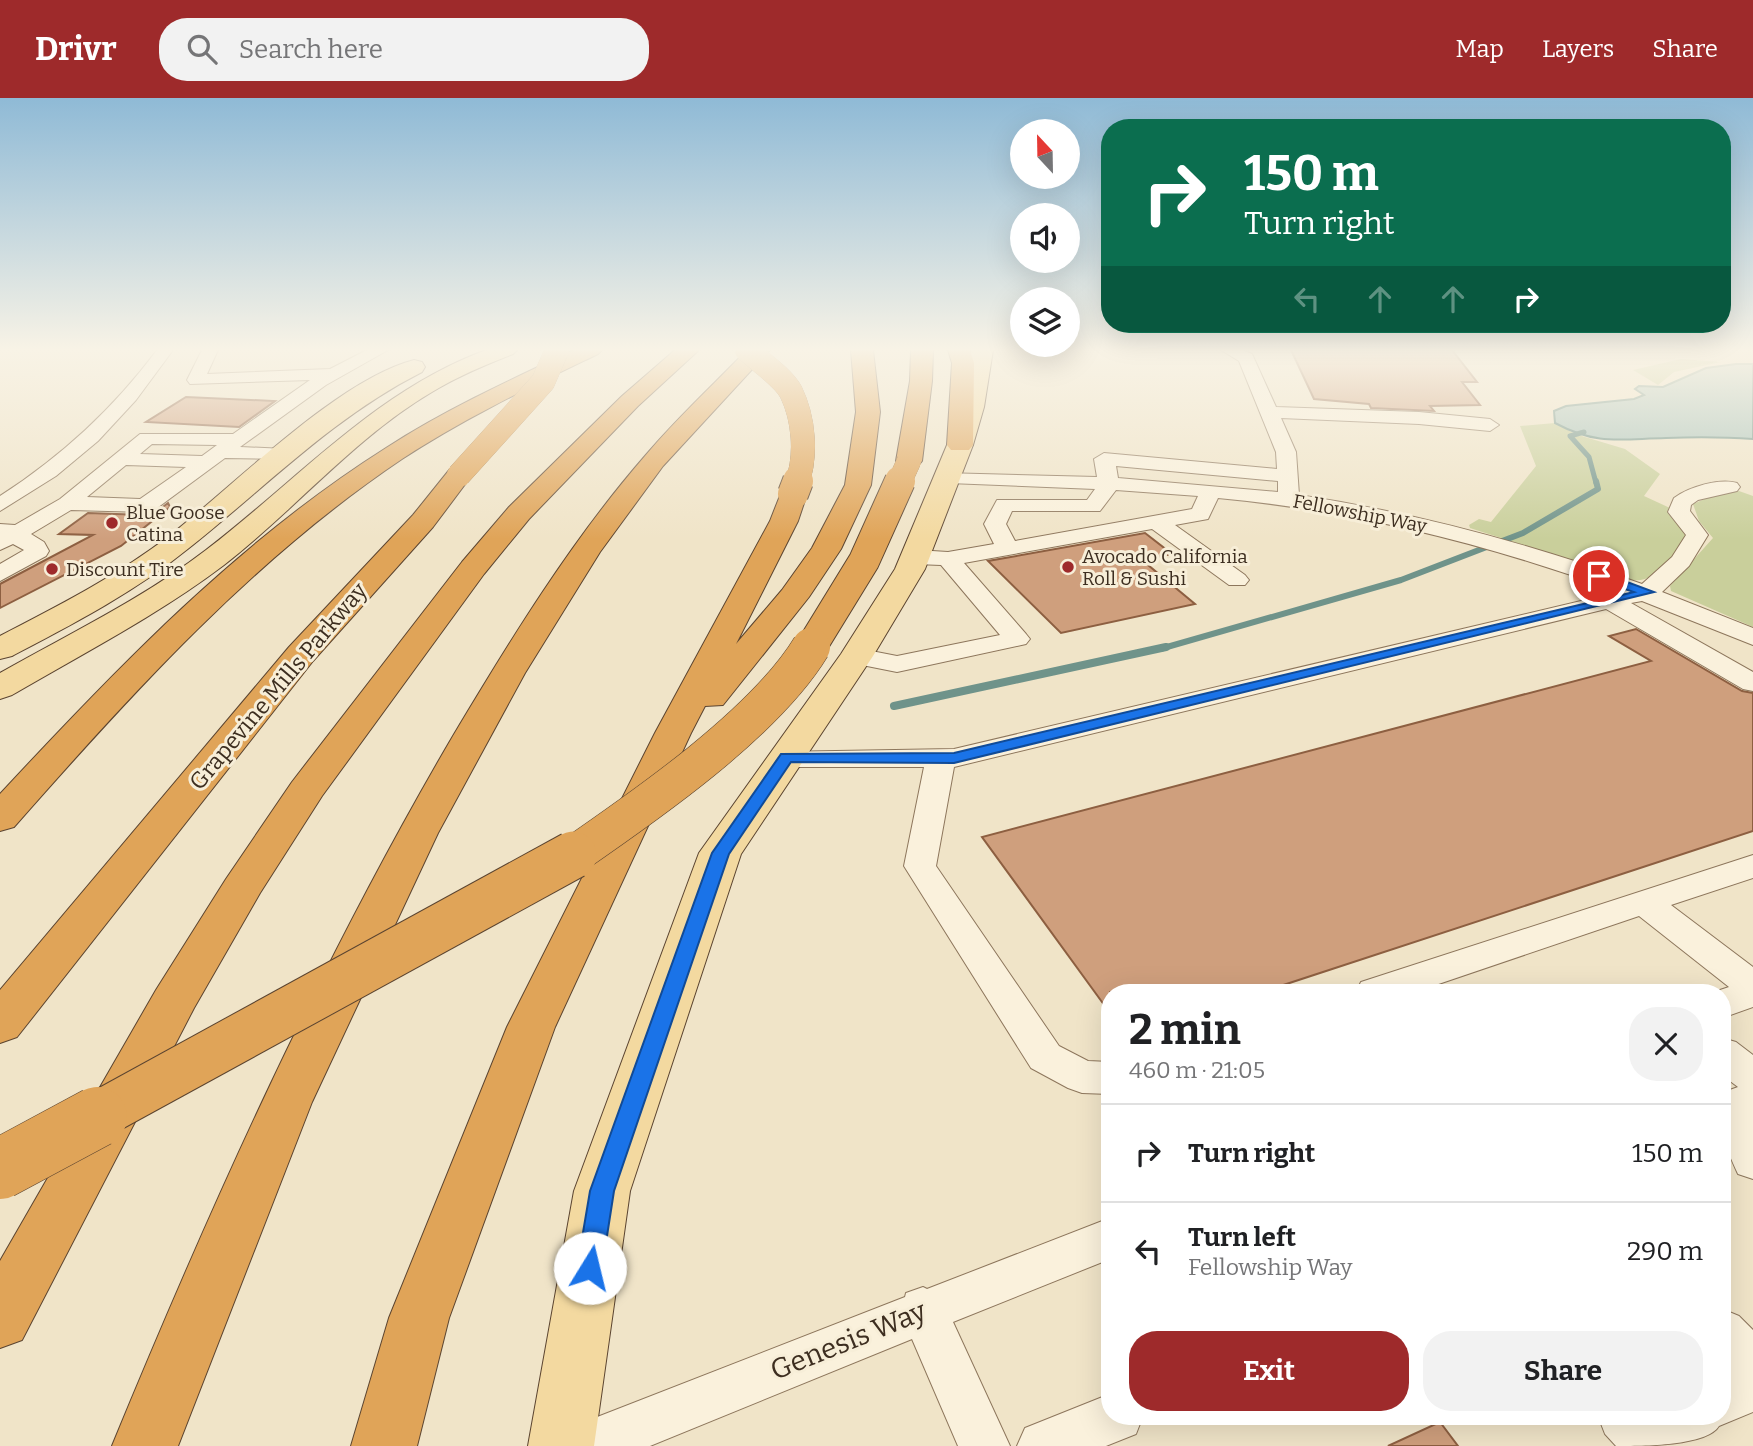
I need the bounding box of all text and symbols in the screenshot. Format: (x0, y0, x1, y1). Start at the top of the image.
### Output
search box (159, 18, 649, 81)
text: Drivr (35, 29, 117, 69)
icon: search (183, 30, 221, 68)
text: Search here (239, 34, 383, 65)
text: Map (1456, 35, 1504, 63)
text: Layers (1542, 35, 1614, 63)
text: Share (1652, 35, 1718, 63)
north arrow (1010, 119, 1080, 189)
map controls (1010, 119, 1080, 357)
text: 150 m (1244, 144, 1379, 203)
icon: right (1129, 147, 1220, 238)
button: sound (1010, 203, 1080, 273)
text: Turn right (1244, 204, 1395, 242)
icon: left (1288, 280, 1326, 318)
icon: ahead (1361, 280, 1399, 318)
icon: ahead (1434, 280, 1472, 318)
icon: right (1507, 280, 1545, 318)
button: layers (1010, 287, 1080, 357)
street label: Fellowship Way (1291, 489, 1430, 538)
place label: Blue Goose Catina (126, 501, 225, 546)
marker: Blue Goose Catina (104, 515, 120, 531)
place label: Avocado California Roll & Sushi (1082, 545, 1248, 590)
pin (1569, 546, 1629, 606)
icon: arrive (1580, 557, 1618, 595)
place label: Discount Tire (66, 558, 184, 581)
marker: Avocado California Roll & Sushi (1060, 559, 1076, 575)
marker: Discount Tire (44, 561, 60, 577)
street label: Grapevine Mills Parkway (183, 576, 373, 795)
text: 2 min (1129, 1005, 1241, 1055)
button: close (1629, 1007, 1703, 1081)
text: 460 m · 21:05 (1129, 1056, 1265, 1084)
icon: right (1129, 1134, 1167, 1172)
text: Turn right (1188, 1138, 1315, 1169)
text: 150 m (1632, 1138, 1703, 1169)
text: Turn left (1188, 1222, 1296, 1253)
position arrow (553, 1231, 627, 1305)
icon: left (1129, 1232, 1167, 1270)
text: 290 m (1627, 1236, 1703, 1267)
text: Fellowship Way (1188, 1253, 1352, 1281)
street label: Genesis Way (765, 1294, 931, 1387)
button: Exit (1129, 1331, 1409, 1411)
button: Share (1423, 1331, 1703, 1411)

